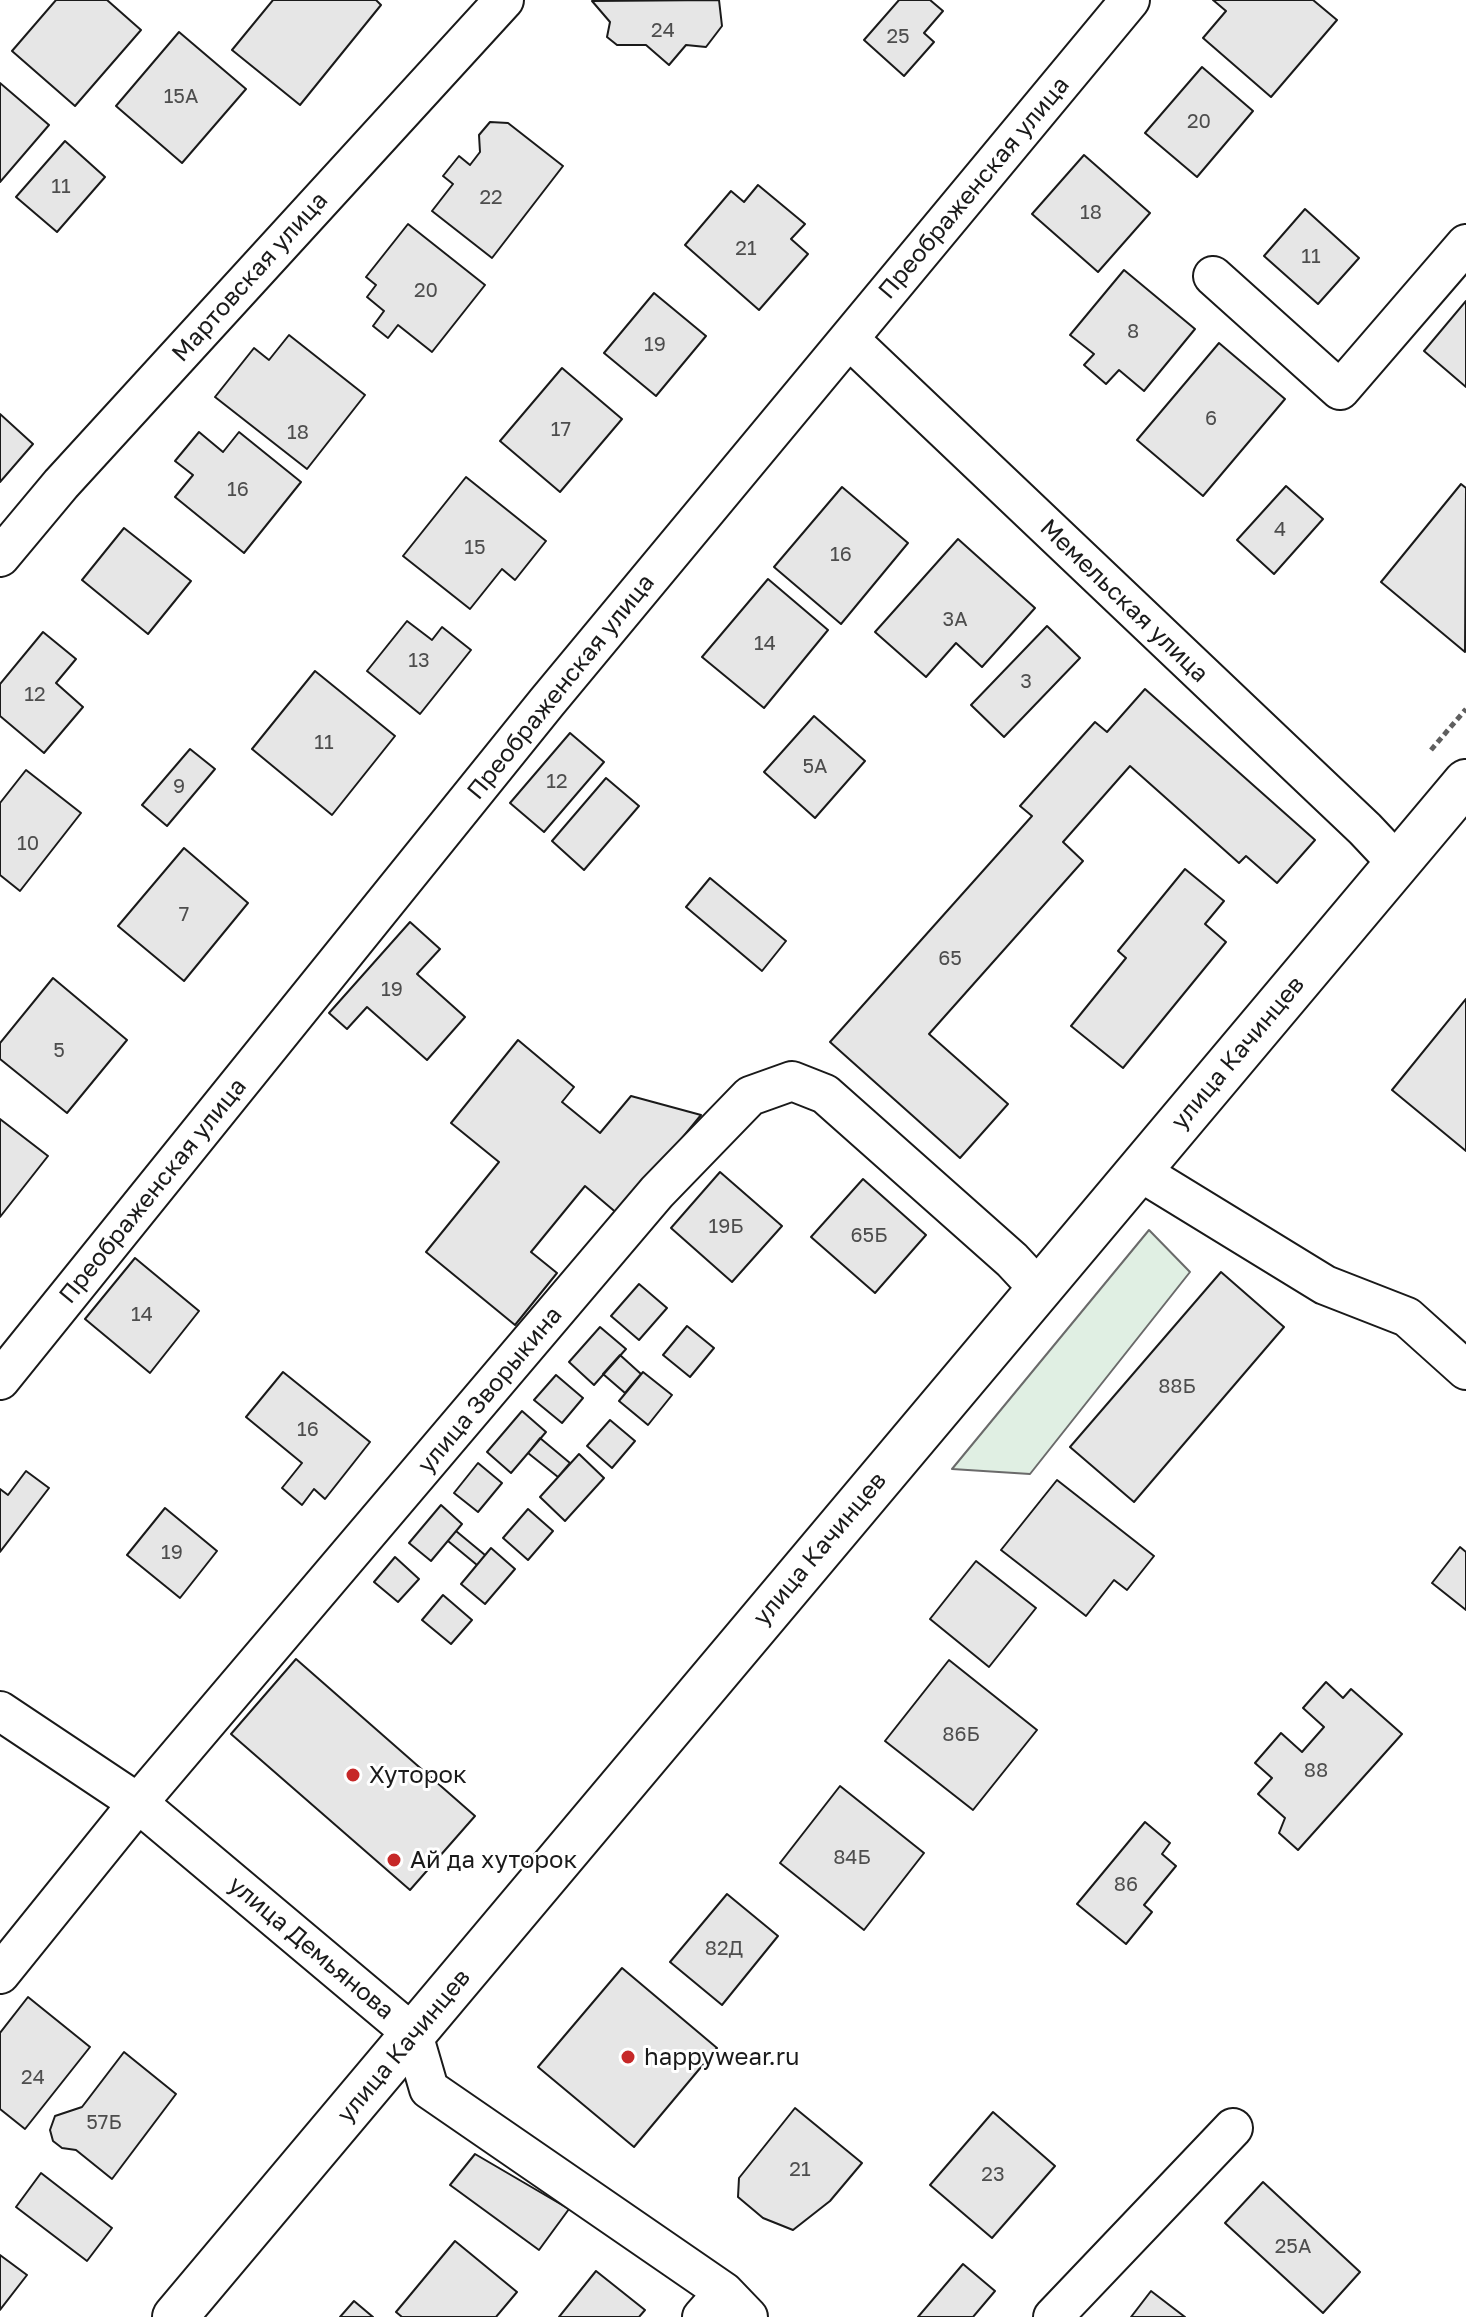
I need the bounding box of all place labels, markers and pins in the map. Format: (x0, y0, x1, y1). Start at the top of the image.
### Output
place label: Хуторок (369, 1761, 467, 1789)
marker: Хуторок (344, 1766, 362, 1784)
place label: Ай да хуторок (410, 1846, 577, 1874)
marker: Ай да хуторок (385, 1851, 403, 1869)
place label: happywear.ru (644, 2043, 800, 2071)
marker: happywear.ru (619, 2048, 637, 2066)

